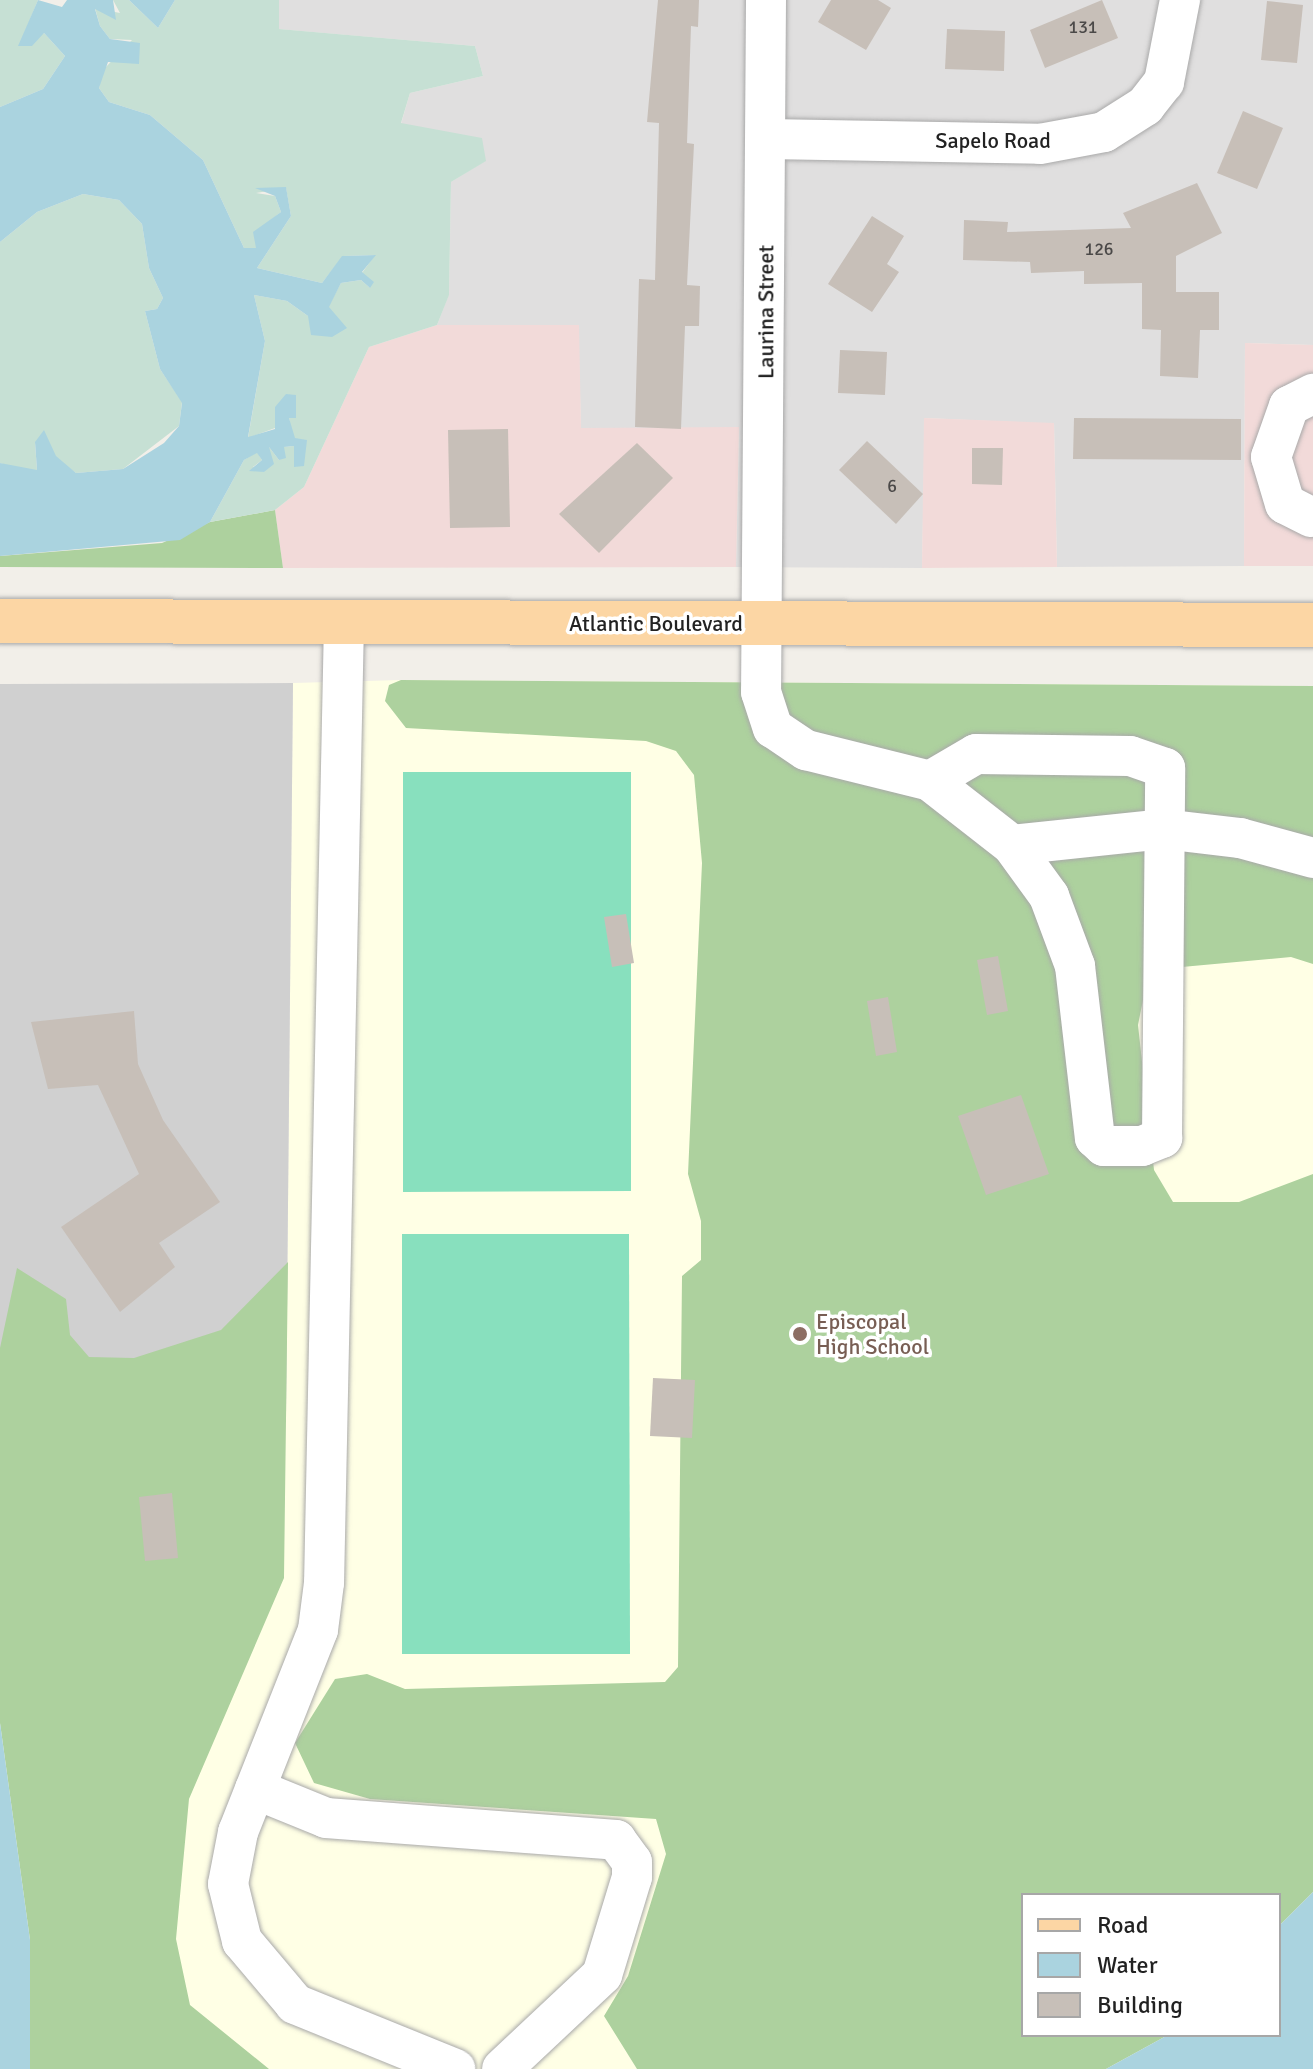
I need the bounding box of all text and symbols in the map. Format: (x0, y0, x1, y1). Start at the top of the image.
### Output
house number: 131 (1068, 16, 1098, 38)
street label: Sapelo Road (935, 128, 1051, 154)
house number: 126 (1084, 238, 1114, 260)
street label: Laurina Street (753, 245, 779, 379)
house number: 6 (887, 475, 897, 497)
street label: Atlantic Boulevard (569, 611, 743, 637)
place label: Episcopal High School (816, 1308, 929, 1360)
marker: Episcopal High School (791, 1325, 809, 1343)
legend (1021, 1893, 1281, 2037)
text: Road (1097, 1910, 1148, 1940)
text: Water (1097, 1950, 1157, 1980)
text: Building (1097, 1990, 1183, 2020)

